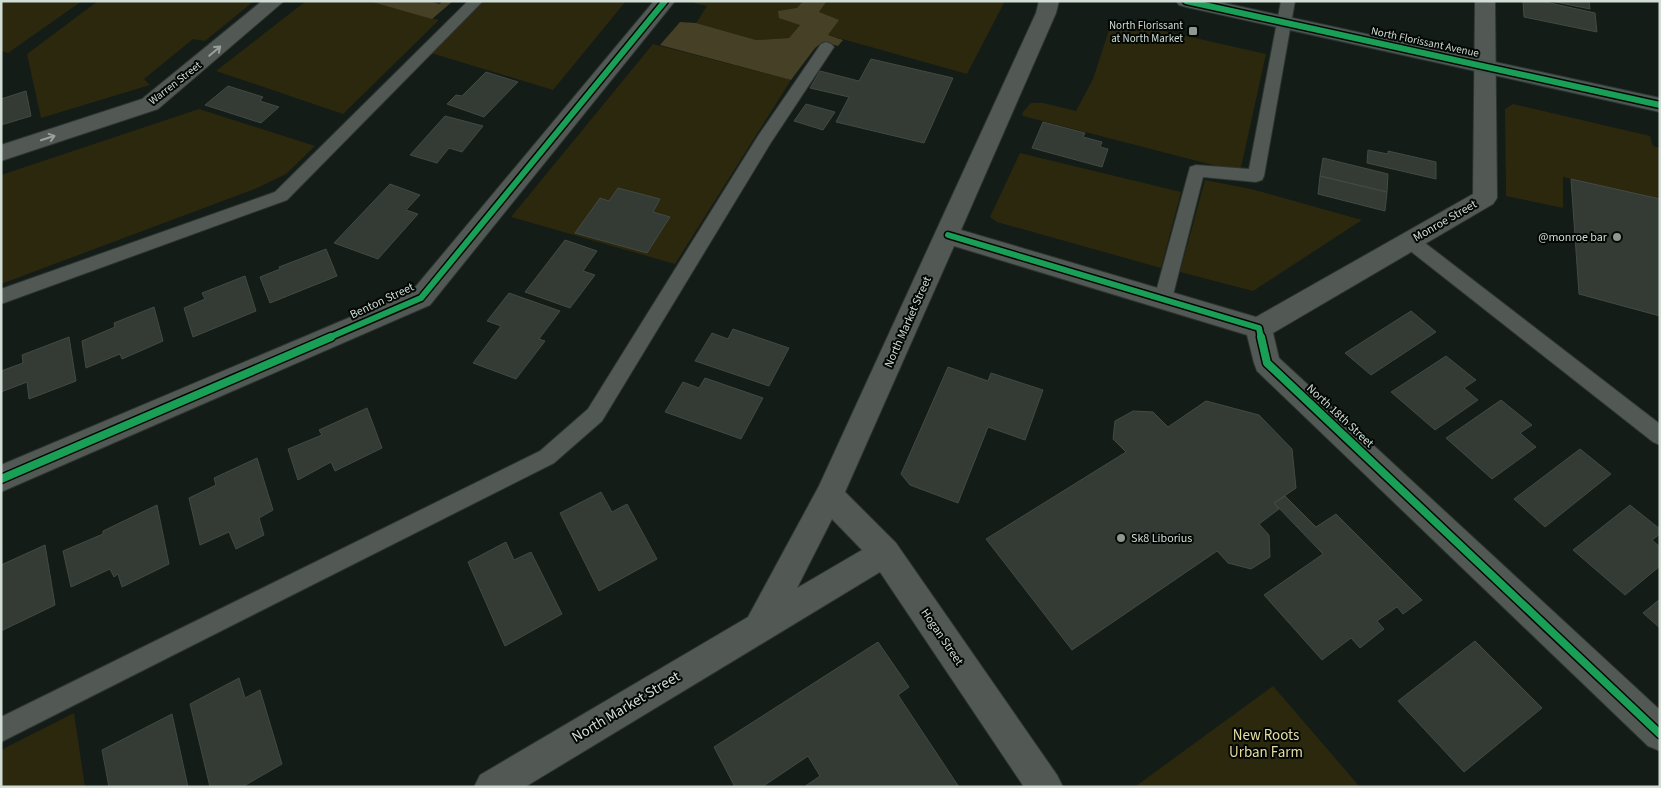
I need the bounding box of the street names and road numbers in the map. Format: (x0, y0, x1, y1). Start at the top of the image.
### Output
street label: North Florissant Avenue (1370, 23, 1481, 61)
street label: Warren Street (146, 58, 205, 108)
street label: Monroe Street (1410, 196, 1480, 246)
street label: North Market Street (880, 274, 936, 370)
street label: Benton Street (347, 279, 417, 323)
street label: North 18th Street (1303, 380, 1377, 452)
street label: Hogan Street (917, 605, 967, 669)
street label: North Market Street (568, 666, 684, 748)

